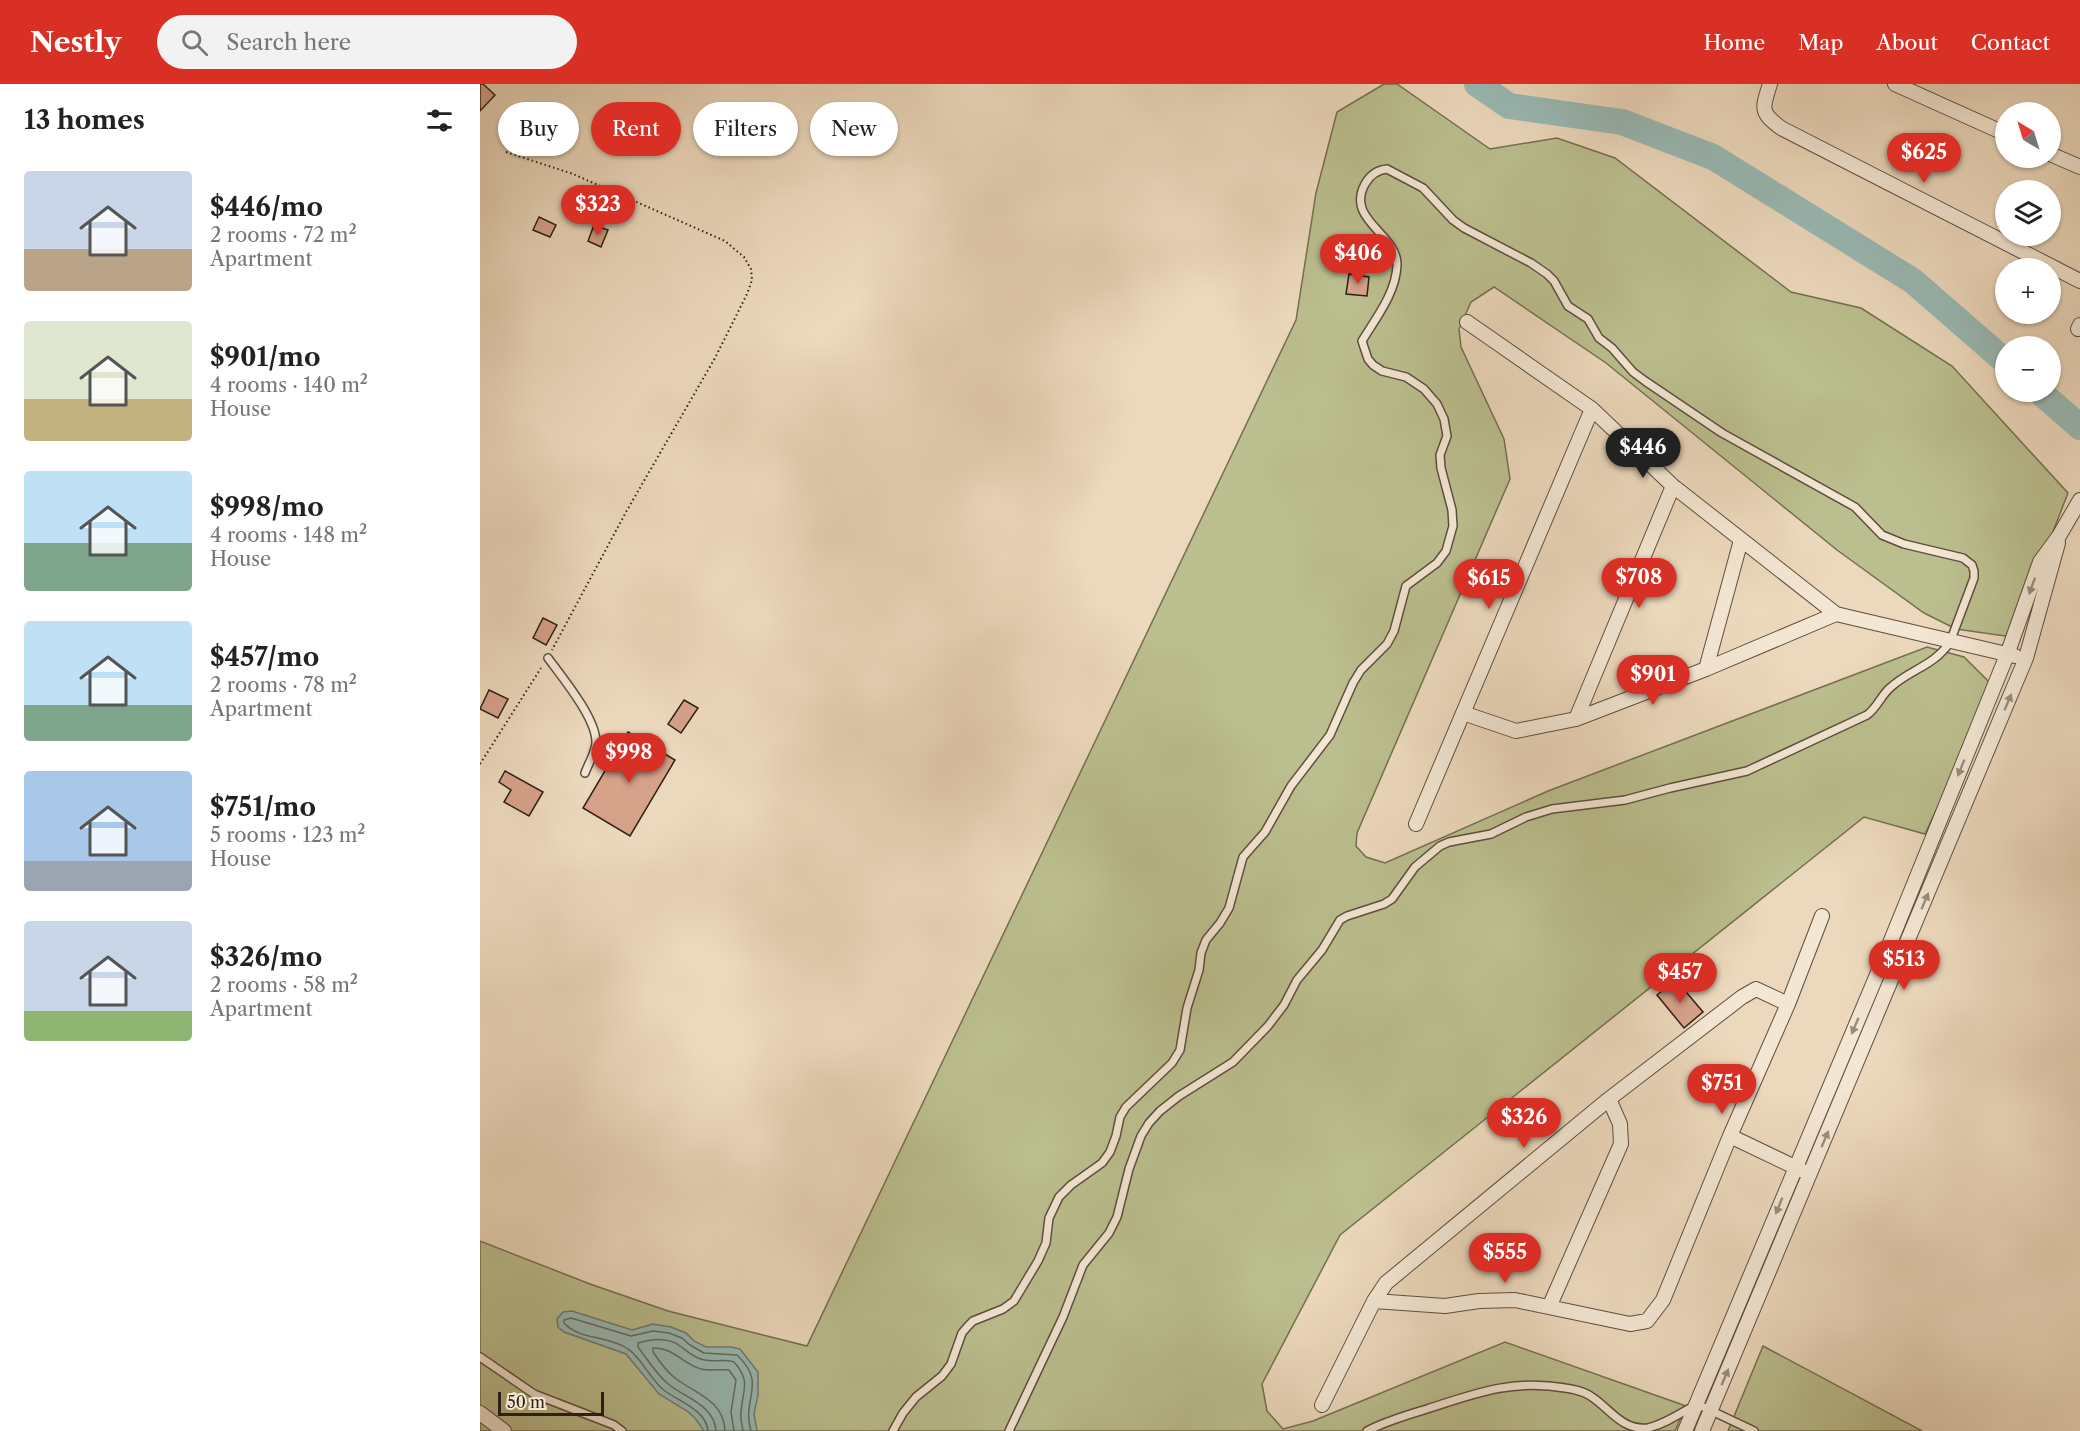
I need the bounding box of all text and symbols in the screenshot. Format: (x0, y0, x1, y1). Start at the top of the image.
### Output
search box (157, 15, 577, 69)
text: Nestly (30, 25, 121, 59)
icon: search (178, 26, 211, 59)
text: Search here (226, 29, 351, 56)
text: Home (1704, 30, 1765, 55)
text: Map (1798, 30, 1843, 55)
text: About (1876, 30, 1938, 55)
text: Contact (1971, 30, 2050, 55)
chip: Buy (498, 102, 579, 156)
chip: Rent (591, 102, 681, 156)
chip: Filters (693, 102, 798, 156)
chip: New (810, 102, 898, 156)
north arrow (1995, 102, 2061, 168)
map controls (1995, 102, 2061, 402)
text: 13 homes (24, 104, 145, 136)
icon: filters (423, 104, 456, 137)
pin: $625 (1888, 133, 1960, 184)
text: $625 (1901, 140, 1947, 164)
button: layers (1995, 180, 2061, 246)
pin: $323 (562, 185, 634, 236)
text: $446/mo (210, 191, 323, 223)
text: $323 (575, 192, 621, 216)
icon: home (72, 195, 144, 267)
text: 2 rooms · 72 m² (210, 223, 357, 247)
pin: $406 (1322, 234, 1394, 285)
text: $406 (1334, 241, 1382, 265)
text: Apartment (210, 247, 313, 271)
button: + (1995, 258, 2061, 324)
button: − (1995, 336, 2061, 402)
text: $901/mo (210, 341, 320, 373)
icon: home (72, 345, 144, 417)
text: 4 rooms · 140 m² (210, 373, 368, 397)
text: House (210, 397, 271, 421)
pin: $446 (1607, 428, 1679, 479)
text: $446 (1620, 435, 1666, 459)
text: $998/mo (210, 491, 324, 523)
icon: home (72, 495, 144, 567)
text: 4 rooms · 148 m² (210, 523, 367, 547)
text: House (210, 547, 271, 571)
pin: $708 (1603, 558, 1675, 609)
pin: $615 (1453, 559, 1525, 610)
text: $708 (1616, 565, 1662, 589)
text: $615 (1467, 566, 1511, 590)
one-way arrow (2026, 578, 2036, 596)
text: $457/mo (210, 641, 319, 673)
icon: home (72, 645, 144, 717)
pin: $901 (1617, 655, 1689, 706)
text: $901 (1631, 662, 1675, 686)
text: 2 rooms · 78 m² (210, 673, 357, 697)
one-way arrow (2003, 693, 2013, 711)
text: Apartment (210, 697, 313, 721)
pin: $998 (593, 733, 665, 784)
text: $998 (605, 740, 653, 764)
one-way arrow (1956, 759, 1965, 777)
text: $751/mo (210, 791, 316, 823)
icon: home (72, 795, 144, 867)
text: 5 rooms · 123 m² (210, 823, 366, 847)
text: House (210, 847, 271, 871)
one-way arrow (1920, 892, 1930, 910)
pin: $513 (1868, 940, 1940, 991)
text: $326/mo (210, 941, 322, 973)
icon: home (72, 945, 144, 1017)
text: $513 (1883, 947, 1925, 971)
pin: $457 (1644, 953, 1716, 1004)
text: $457 (1658, 960, 1702, 984)
text: 2 rooms · 58 m² (210, 973, 358, 997)
text: Apartment (210, 997, 313, 1021)
one-way arrow (1850, 1018, 1860, 1036)
pin: $751 (1686, 1064, 1758, 1115)
text: $751 (1701, 1071, 1743, 1095)
pin: $326 (1488, 1098, 1560, 1149)
text: $326 (1501, 1105, 1547, 1129)
one-way arrow (1820, 1130, 1830, 1148)
one-way arrow (1774, 1197, 1784, 1215)
pin: $555 (1469, 1233, 1541, 1284)
text: $555 (1483, 1240, 1527, 1264)
one-way arrow (1721, 1368, 1730, 1386)
scale bar (498, 1389, 604, 1416)
text: 50 m (507, 1392, 545, 1412)

